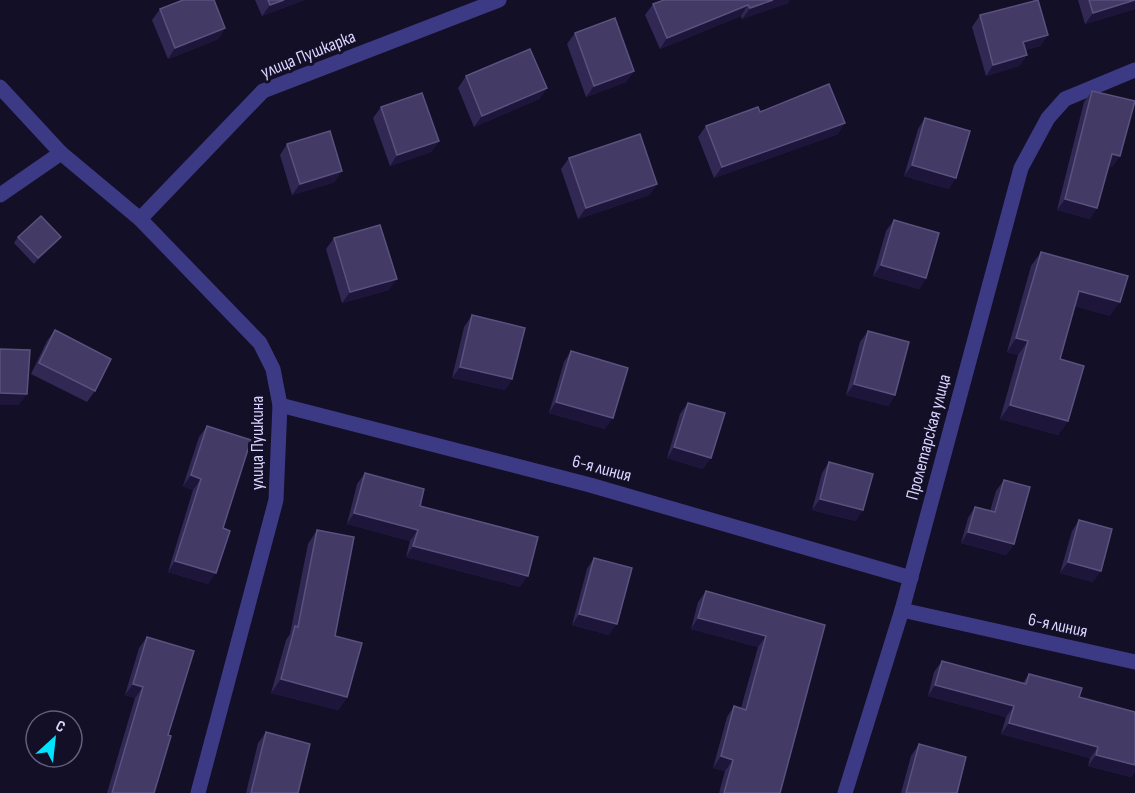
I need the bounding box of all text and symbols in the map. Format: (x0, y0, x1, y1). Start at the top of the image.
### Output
street label: улица Пушкарка (258, 26, 359, 83)
street label: Пролетарская улица (902, 372, 955, 502)
street label: улица Пушкина (247, 396, 268, 490)
street label: 6-я линия (570, 451, 634, 486)
street label: 6-я линия (1026, 609, 1090, 642)
north arrow (24, 709, 84, 769)
text: С (52, 717, 68, 737)

